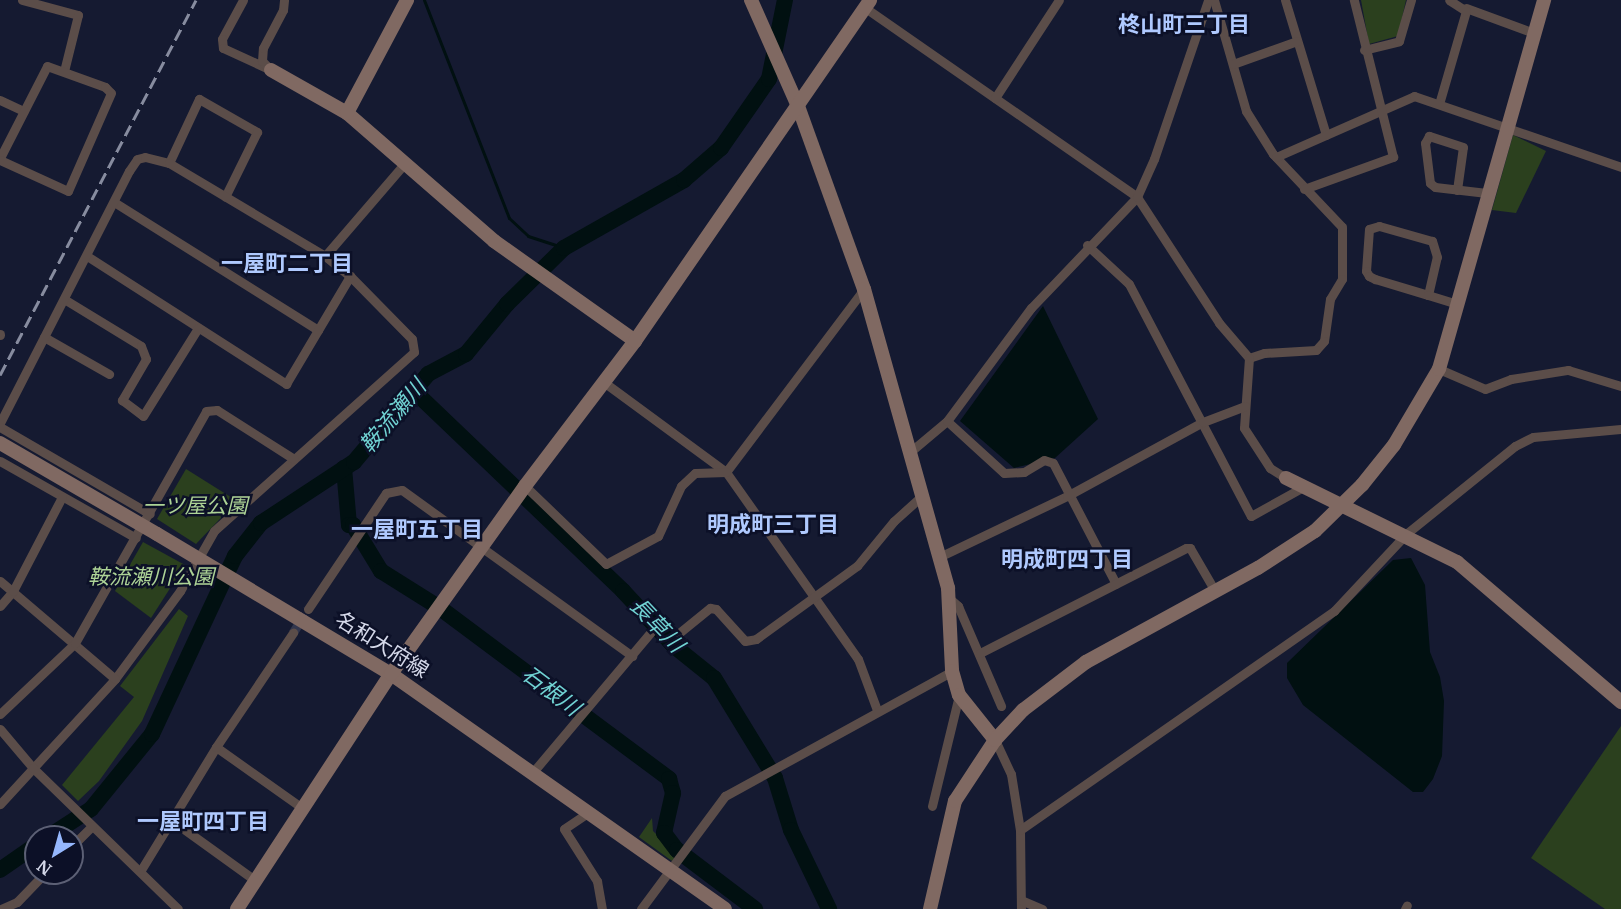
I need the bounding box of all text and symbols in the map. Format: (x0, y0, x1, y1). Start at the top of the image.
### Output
district label: 柊山町三丁目 (1118, 12, 1250, 38)
district label: 一屋町二丁目 (221, 251, 353, 277)
water label: 鞍流瀬川 (355, 374, 431, 458)
park label: 一ツ屋公園 (143, 493, 247, 519)
district label: 明成町三丁目 (707, 512, 839, 538)
district label: 一屋町五丁目 (351, 517, 483, 543)
district label: 明成町四丁目 (1001, 547, 1133, 573)
park label: 鞍流瀬川公園 (88, 564, 214, 590)
water label: 長草川 (625, 592, 689, 658)
street label: 名和大府線 (331, 606, 433, 684)
water label: 石根川 (517, 661, 585, 721)
district label: 一屋町四丁目 (137, 809, 269, 835)
north arrow (24, 825, 84, 885)
text: N (33, 856, 55, 880)

